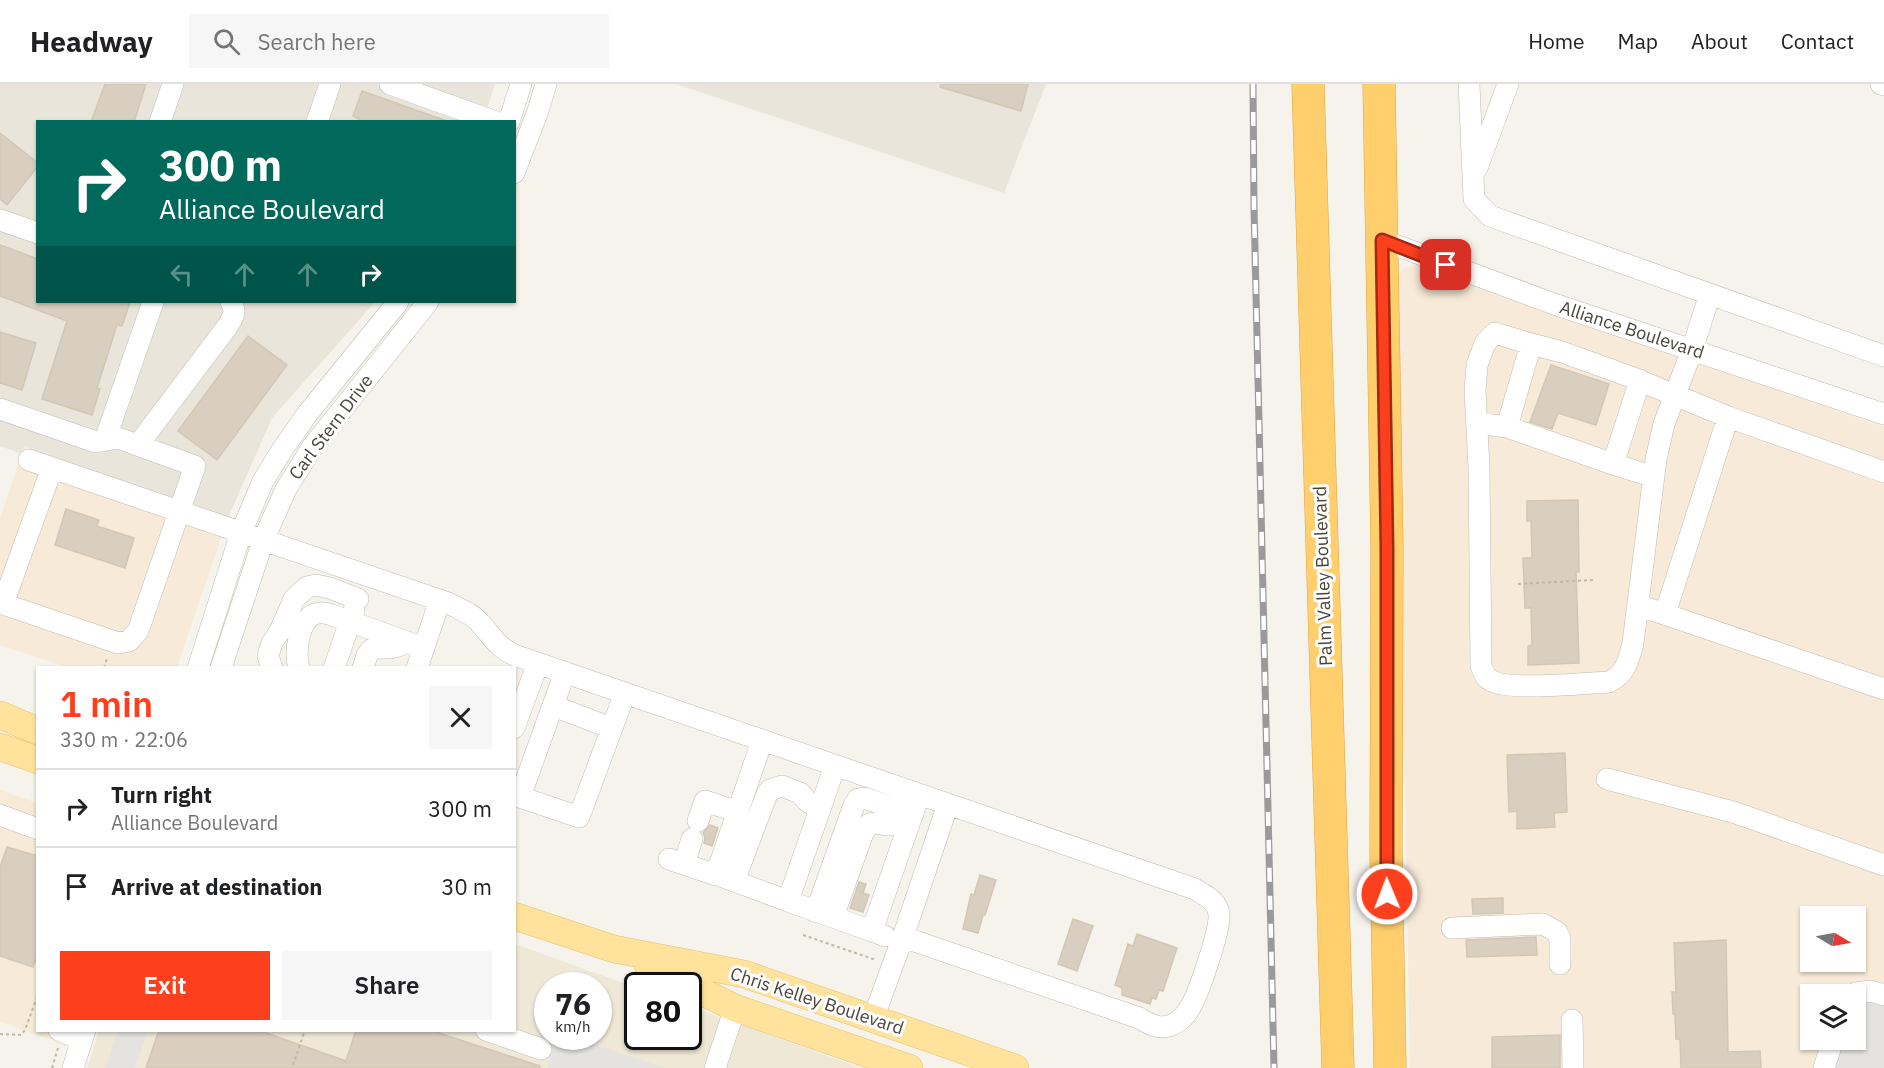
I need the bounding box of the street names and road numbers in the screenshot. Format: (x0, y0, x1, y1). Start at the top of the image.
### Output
street label: Alliance Boulevard (1557, 295, 1707, 364)
street label: Carl Stern Drive (284, 369, 378, 484)
street label: Palm Valley Boulevard (1308, 486, 1337, 666)
street label: Chris Kelley Boulevard (728, 962, 907, 1039)

